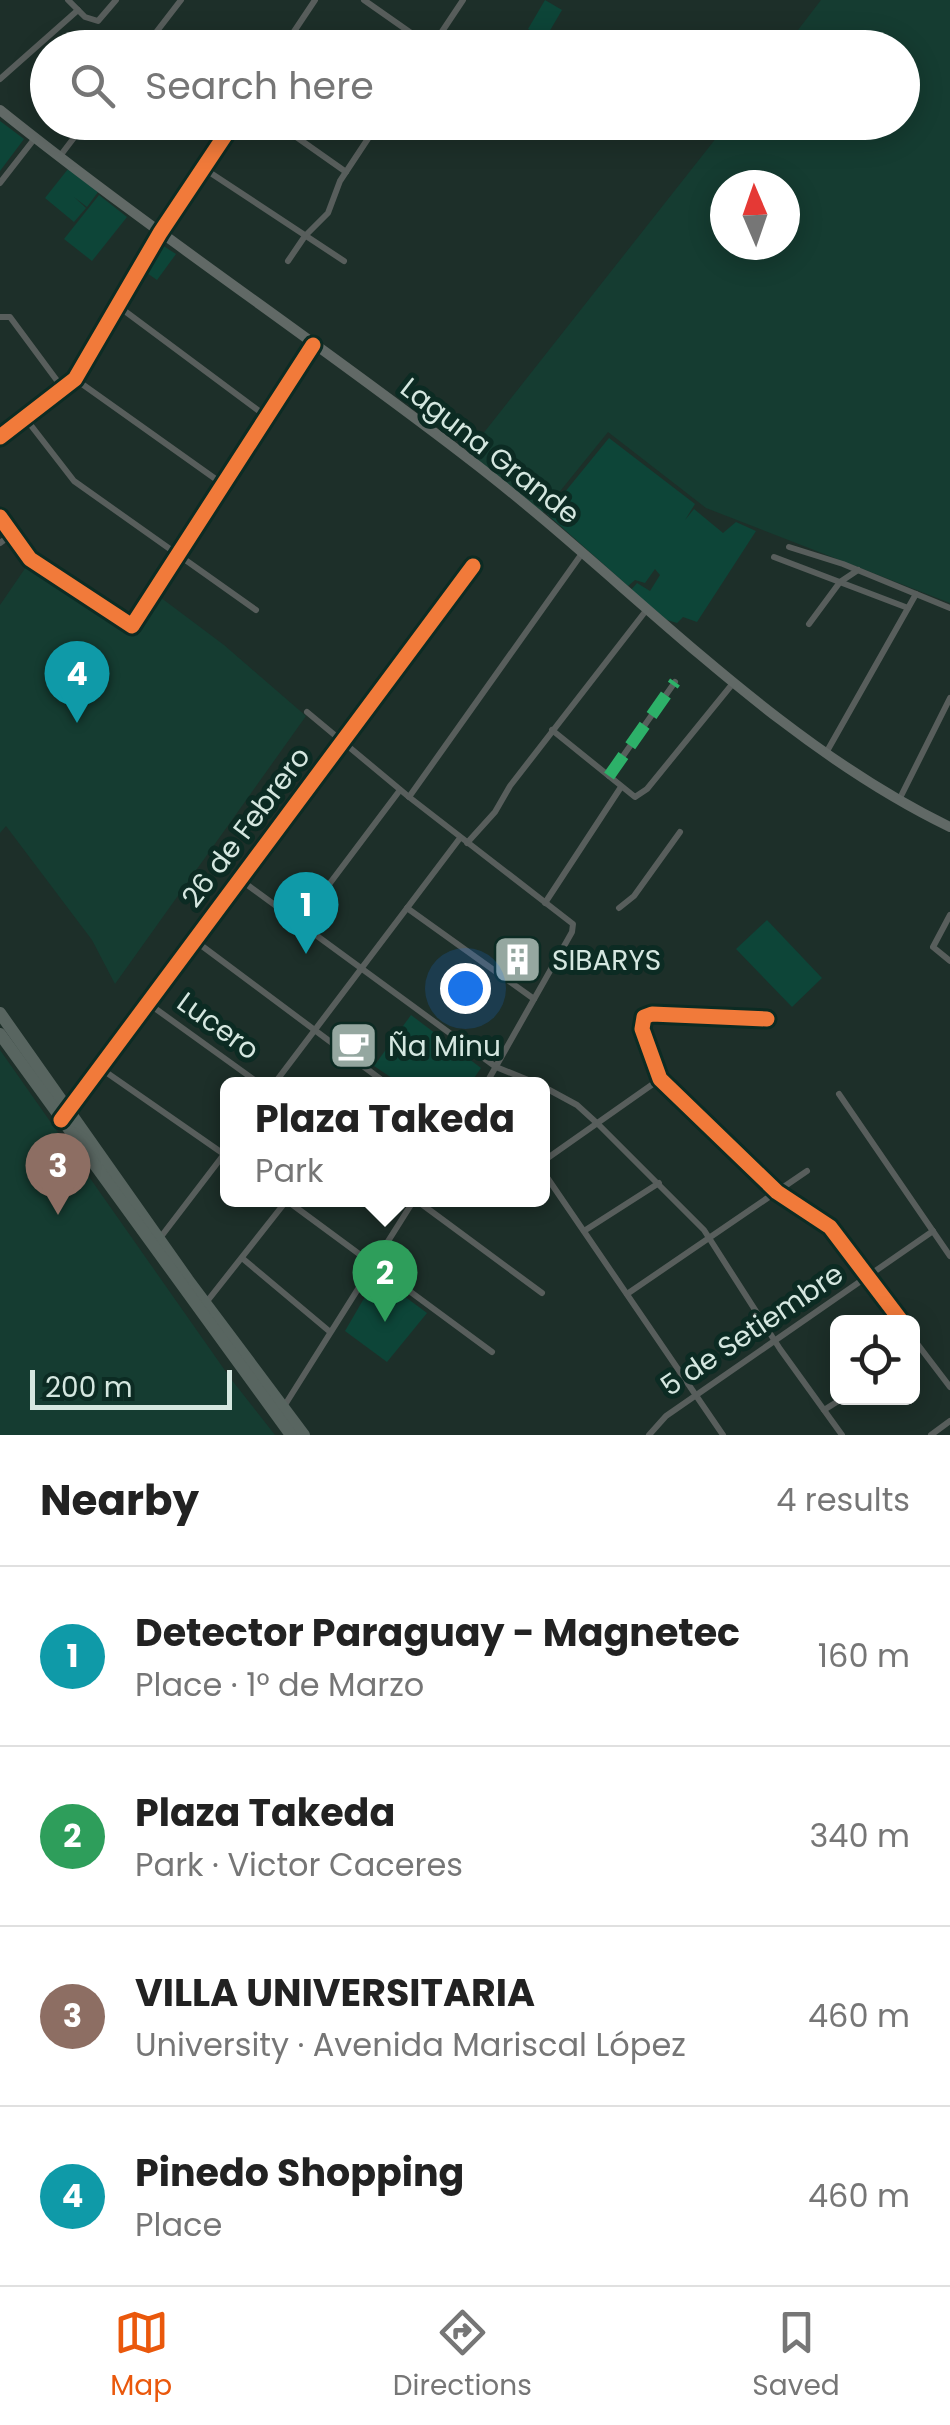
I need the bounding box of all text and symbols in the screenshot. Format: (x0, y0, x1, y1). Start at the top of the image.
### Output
search box (30, 30, 920, 140)
icon: search (65, 58, 120, 113)
text: Search here (145, 59, 374, 112)
north arrow (710, 170, 800, 260)
street label: Laguna Grande (392, 369, 588, 533)
pin: 4 (44, 640, 110, 723)
street label: 26 de Febrero (173, 739, 319, 915)
pin: 1 (274, 872, 338, 954)
building icon: SIBARYS (491, 934, 543, 986)
place label: SIBARYS (552, 941, 661, 980)
your location (440, 963, 491, 1014)
street label: Lucero (169, 983, 267, 1069)
cafe icon: Ña Minu (327, 1020, 379, 1072)
place label: Ña Minu (388, 1027, 501, 1066)
popup (220, 1077, 550, 1207)
text: Plaza Takeda (255, 1092, 515, 1145)
pin: 3 (26, 1132, 90, 1215)
text: Park (255, 1148, 323, 1193)
pin: 2 (352, 1240, 418, 1322)
street label: 5 de Setiembre (653, 1254, 851, 1406)
map controls (830, 1315, 920, 1405)
button: locate (830, 1315, 920, 1405)
scale bar (30, 1365, 232, 1410)
text: 200 m (45, 1368, 133, 1407)
text: Nearby (40, 1471, 199, 1530)
text: 4 results (776, 1477, 910, 1522)
text: Detector Paraguay - Magnetec (135, 1606, 740, 1659)
text: 1 (66, 1633, 79, 1678)
text: 160 m (818, 1633, 910, 1678)
text: Place · 1° de Marzo (135, 1662, 424, 1707)
text: Plaza Takeda (135, 1786, 395, 1839)
text: 2 (63, 1813, 82, 1858)
text: 340 m (809, 1813, 910, 1858)
text: Park · Victor Caceres (135, 1842, 463, 1887)
text: VILLA UNIVERSITARIA (135, 1966, 535, 2019)
text: 3 (63, 1993, 82, 2038)
text: 460 m (808, 1993, 910, 2038)
text: University · Avenida Mariscal López (135, 2022, 686, 2067)
text: Pinedo Shopping (135, 2146, 464, 2199)
text: 4 (62, 2173, 83, 2218)
text: 460 m (808, 2173, 910, 2218)
text: Place (135, 2202, 222, 2247)
tab: Map (110, 2305, 172, 2407)
tab: Directions (393, 2305, 532, 2407)
tab: Saved (752, 2305, 840, 2407)

